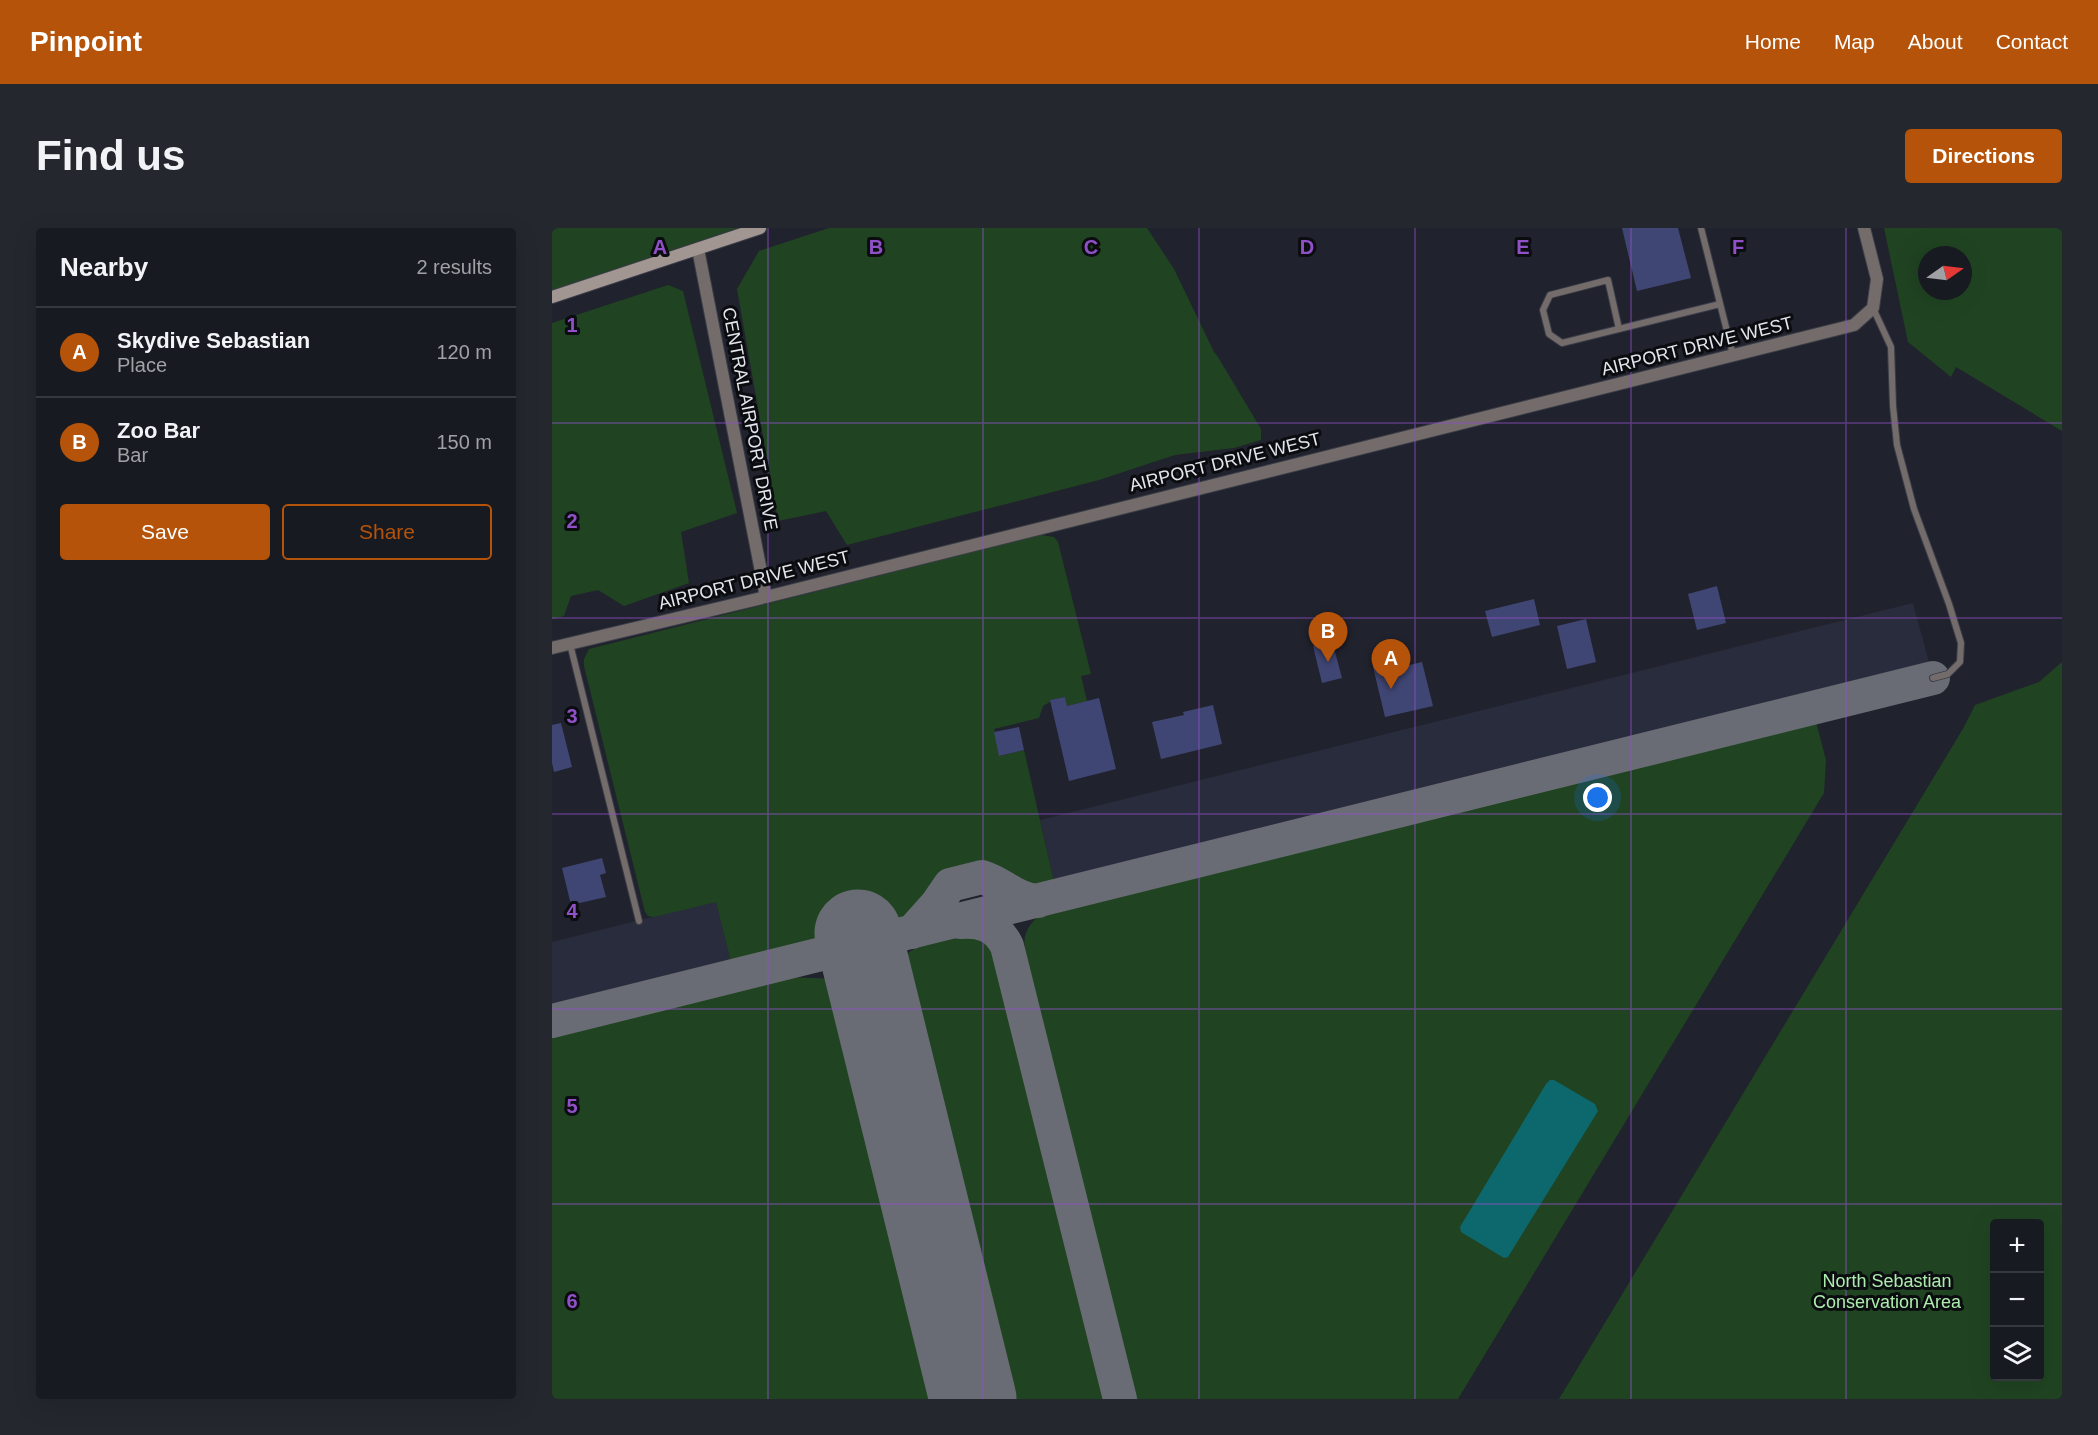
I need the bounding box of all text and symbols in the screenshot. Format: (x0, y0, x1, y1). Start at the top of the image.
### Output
text: Pinpoint (30, 26, 142, 57)
text: Home (1745, 30, 1801, 53)
text: Map (1834, 30, 1875, 53)
text: About (1908, 30, 1963, 53)
text: Contact (1996, 30, 2068, 53)
button: Directions (1905, 129, 2062, 183)
text: Find us (36, 132, 185, 179)
text: A (653, 236, 667, 258)
text: B (869, 236, 883, 258)
text: C (1084, 236, 1098, 258)
text: D (1300, 236, 1314, 258)
text: E (1516, 236, 1530, 258)
text: F (1732, 236, 1744, 258)
north arrow (1918, 246, 1972, 300)
text: Nearby (60, 252, 148, 282)
text: 2 results (416, 256, 492, 278)
street label: CENTRAL AIRPORT DRIVE (719, 306, 781, 532)
street label: AIRPORT DRIVE WEST (1599, 313, 1795, 379)
text: 1 (566, 314, 578, 336)
text: Skydive Sebastian (117, 328, 310, 353)
text: A (72, 341, 87, 363)
text: 120 m (436, 341, 492, 363)
text: Place (117, 354, 167, 376)
text: Zoo Bar (117, 418, 200, 443)
street label: AIRPORT DRIVE WEST (1127, 429, 1323, 495)
text: B (72, 431, 87, 453)
text: 150 m (436, 431, 492, 453)
text: Bar (117, 444, 148, 466)
button: Save (60, 504, 270, 560)
button: Share (282, 504, 492, 560)
text: 2 (566, 510, 578, 532)
street label: AIRPORT DRIVE WEST (656, 547, 852, 613)
pin: B (1308, 612, 1348, 662)
pin: A (1372, 640, 1410, 689)
text: 3 (566, 705, 578, 727)
your location (1583, 783, 1612, 812)
text: 4 (566, 900, 578, 922)
text: 5 (566, 1095, 578, 1117)
map controls (1990, 1219, 2044, 1381)
button: + (1990, 1219, 2044, 1273)
park label: North Sebastian Conservation Area (1813, 1271, 1962, 1312)
button: − (1990, 1273, 2044, 1327)
text: 6 (566, 1290, 578, 1312)
button: layers (1990, 1327, 2044, 1381)

